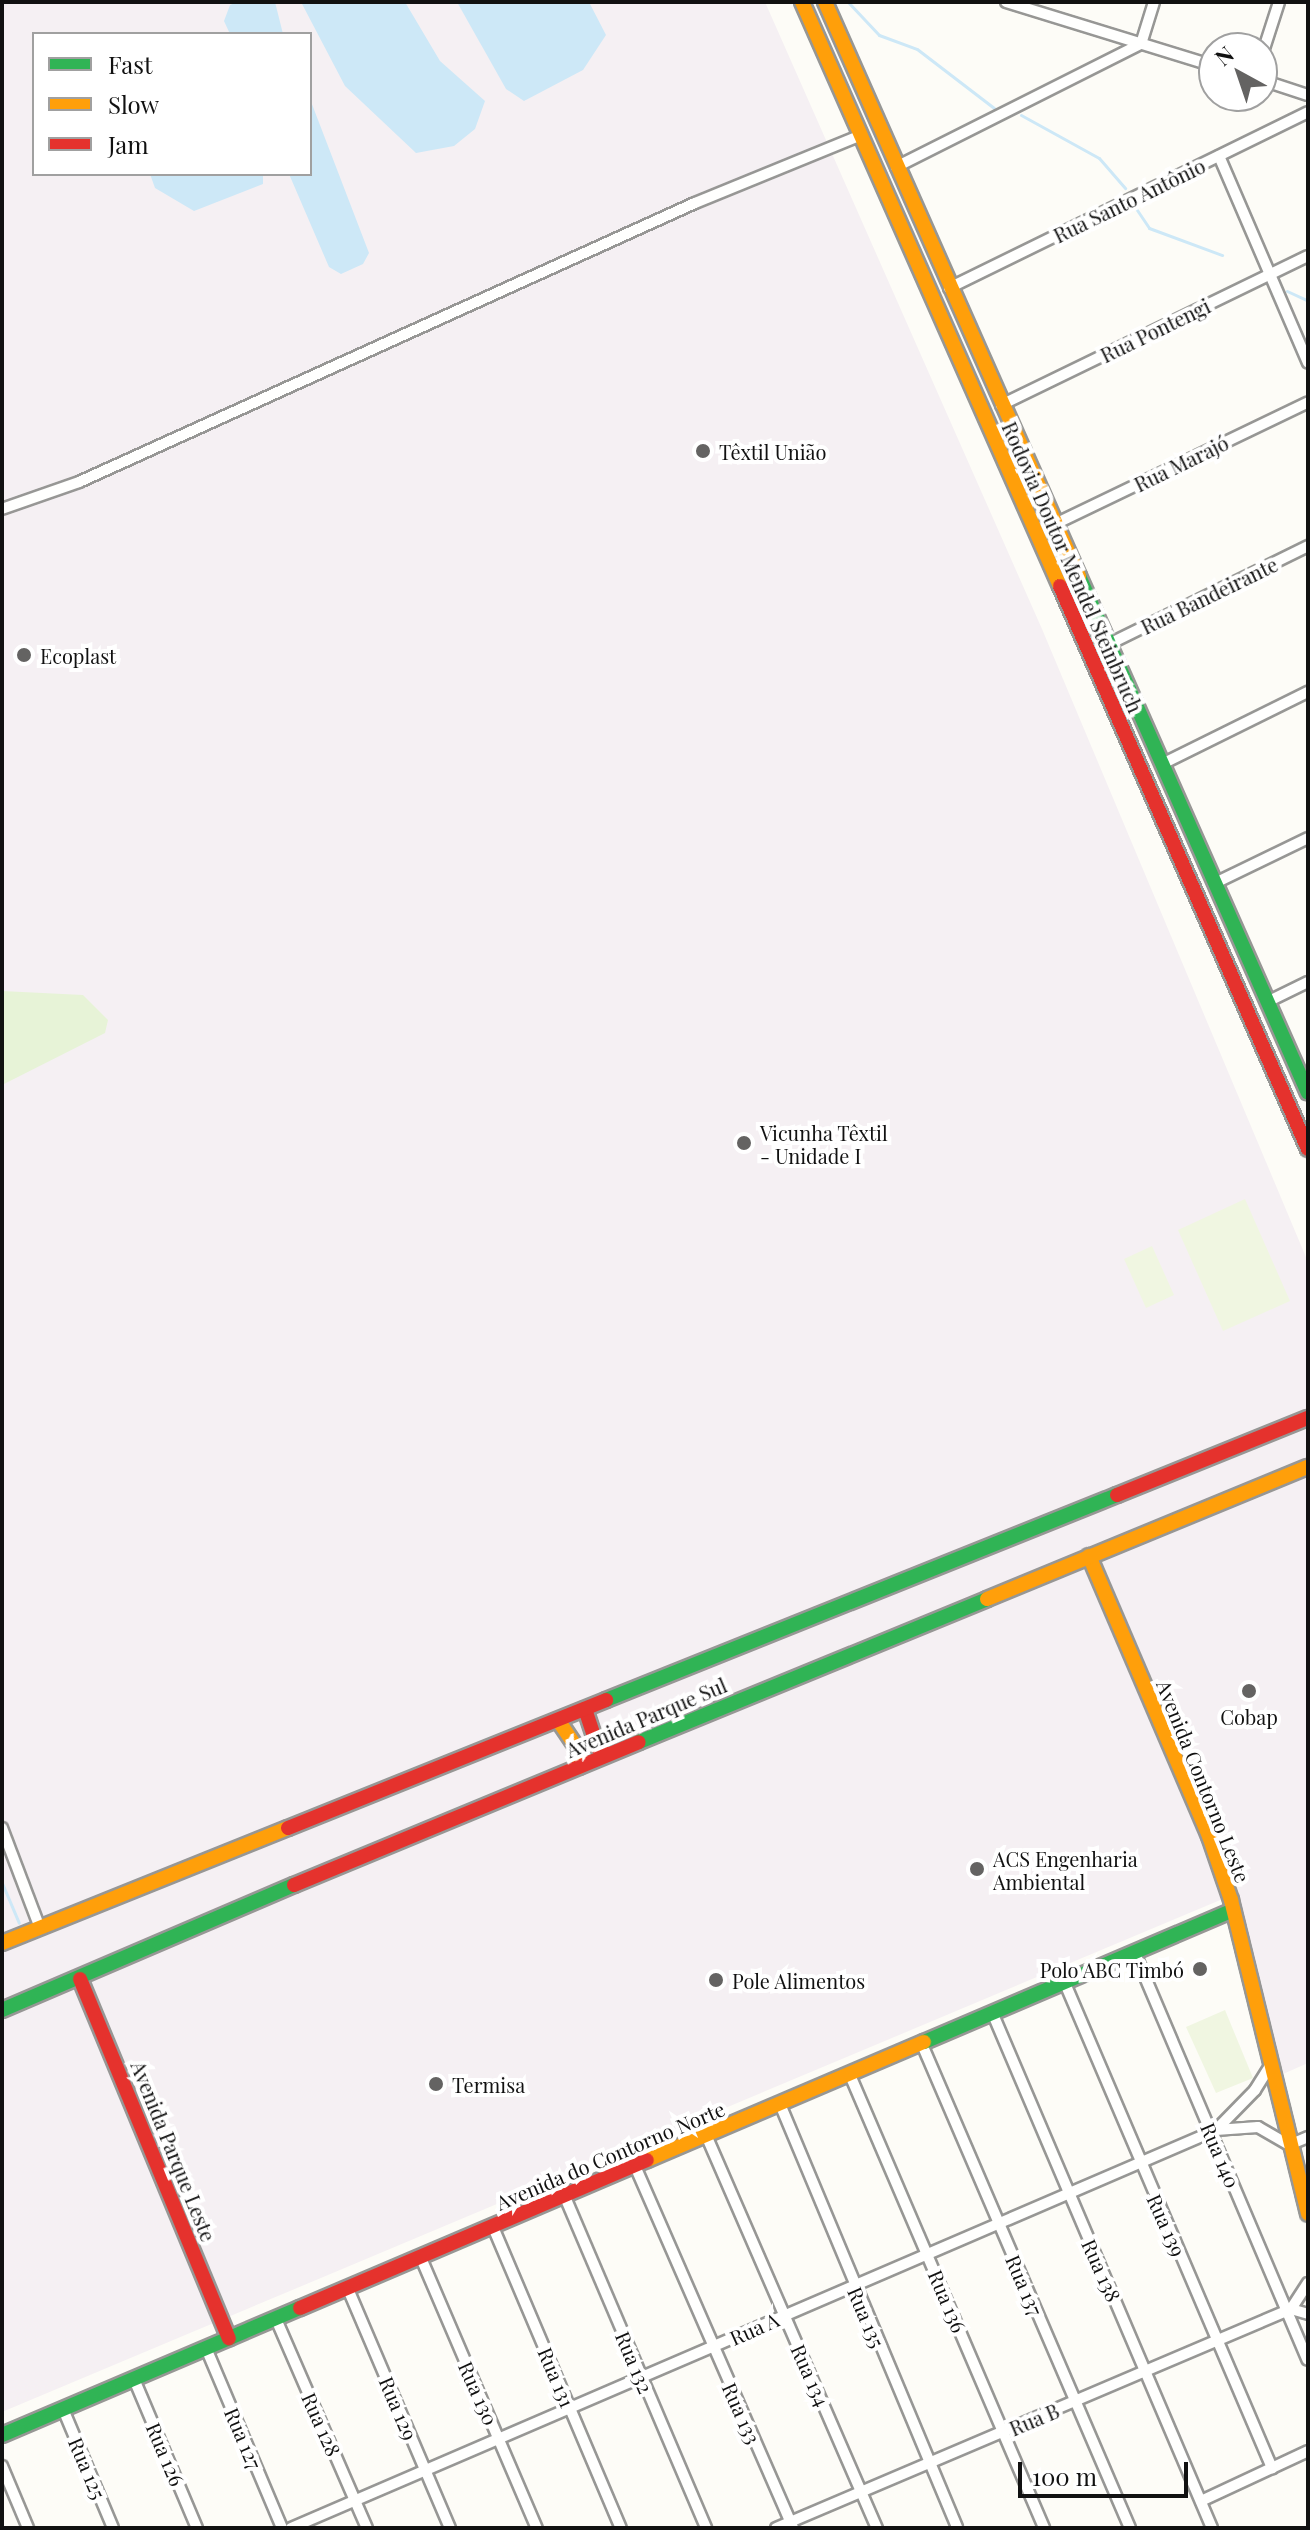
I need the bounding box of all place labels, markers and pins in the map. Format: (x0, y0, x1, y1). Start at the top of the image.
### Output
place label: Têxtil União (719, 439, 826, 463)
marker: Têxtil União (694, 442, 712, 460)
place label: Ecoplast (40, 643, 116, 667)
marker: Ecoplast (15, 646, 33, 664)
place label: Vicunha Têxtil - Unidade I (760, 1120, 888, 1167)
marker: Vicunha Têxtil - Unidade I (735, 1134, 753, 1152)
marker: Cobap (1240, 1682, 1258, 1700)
place label: Cobap (1220, 1704, 1278, 1728)
place label: ACS Engenharia Ambiental (993, 1846, 1138, 1893)
marker: ACS Engenharia Ambiental (968, 1860, 986, 1878)
place label: Polo ABC Timbó (1039, 1957, 1184, 1981)
marker: Polo ABC Timbó (1191, 1960, 1209, 1978)
place label: Pole Alimentos (732, 1968, 866, 1992)
marker: Pole Alimentos (707, 1971, 725, 1989)
place label: Termisa (452, 2072, 525, 2096)
marker: Termisa (427, 2075, 445, 2093)

